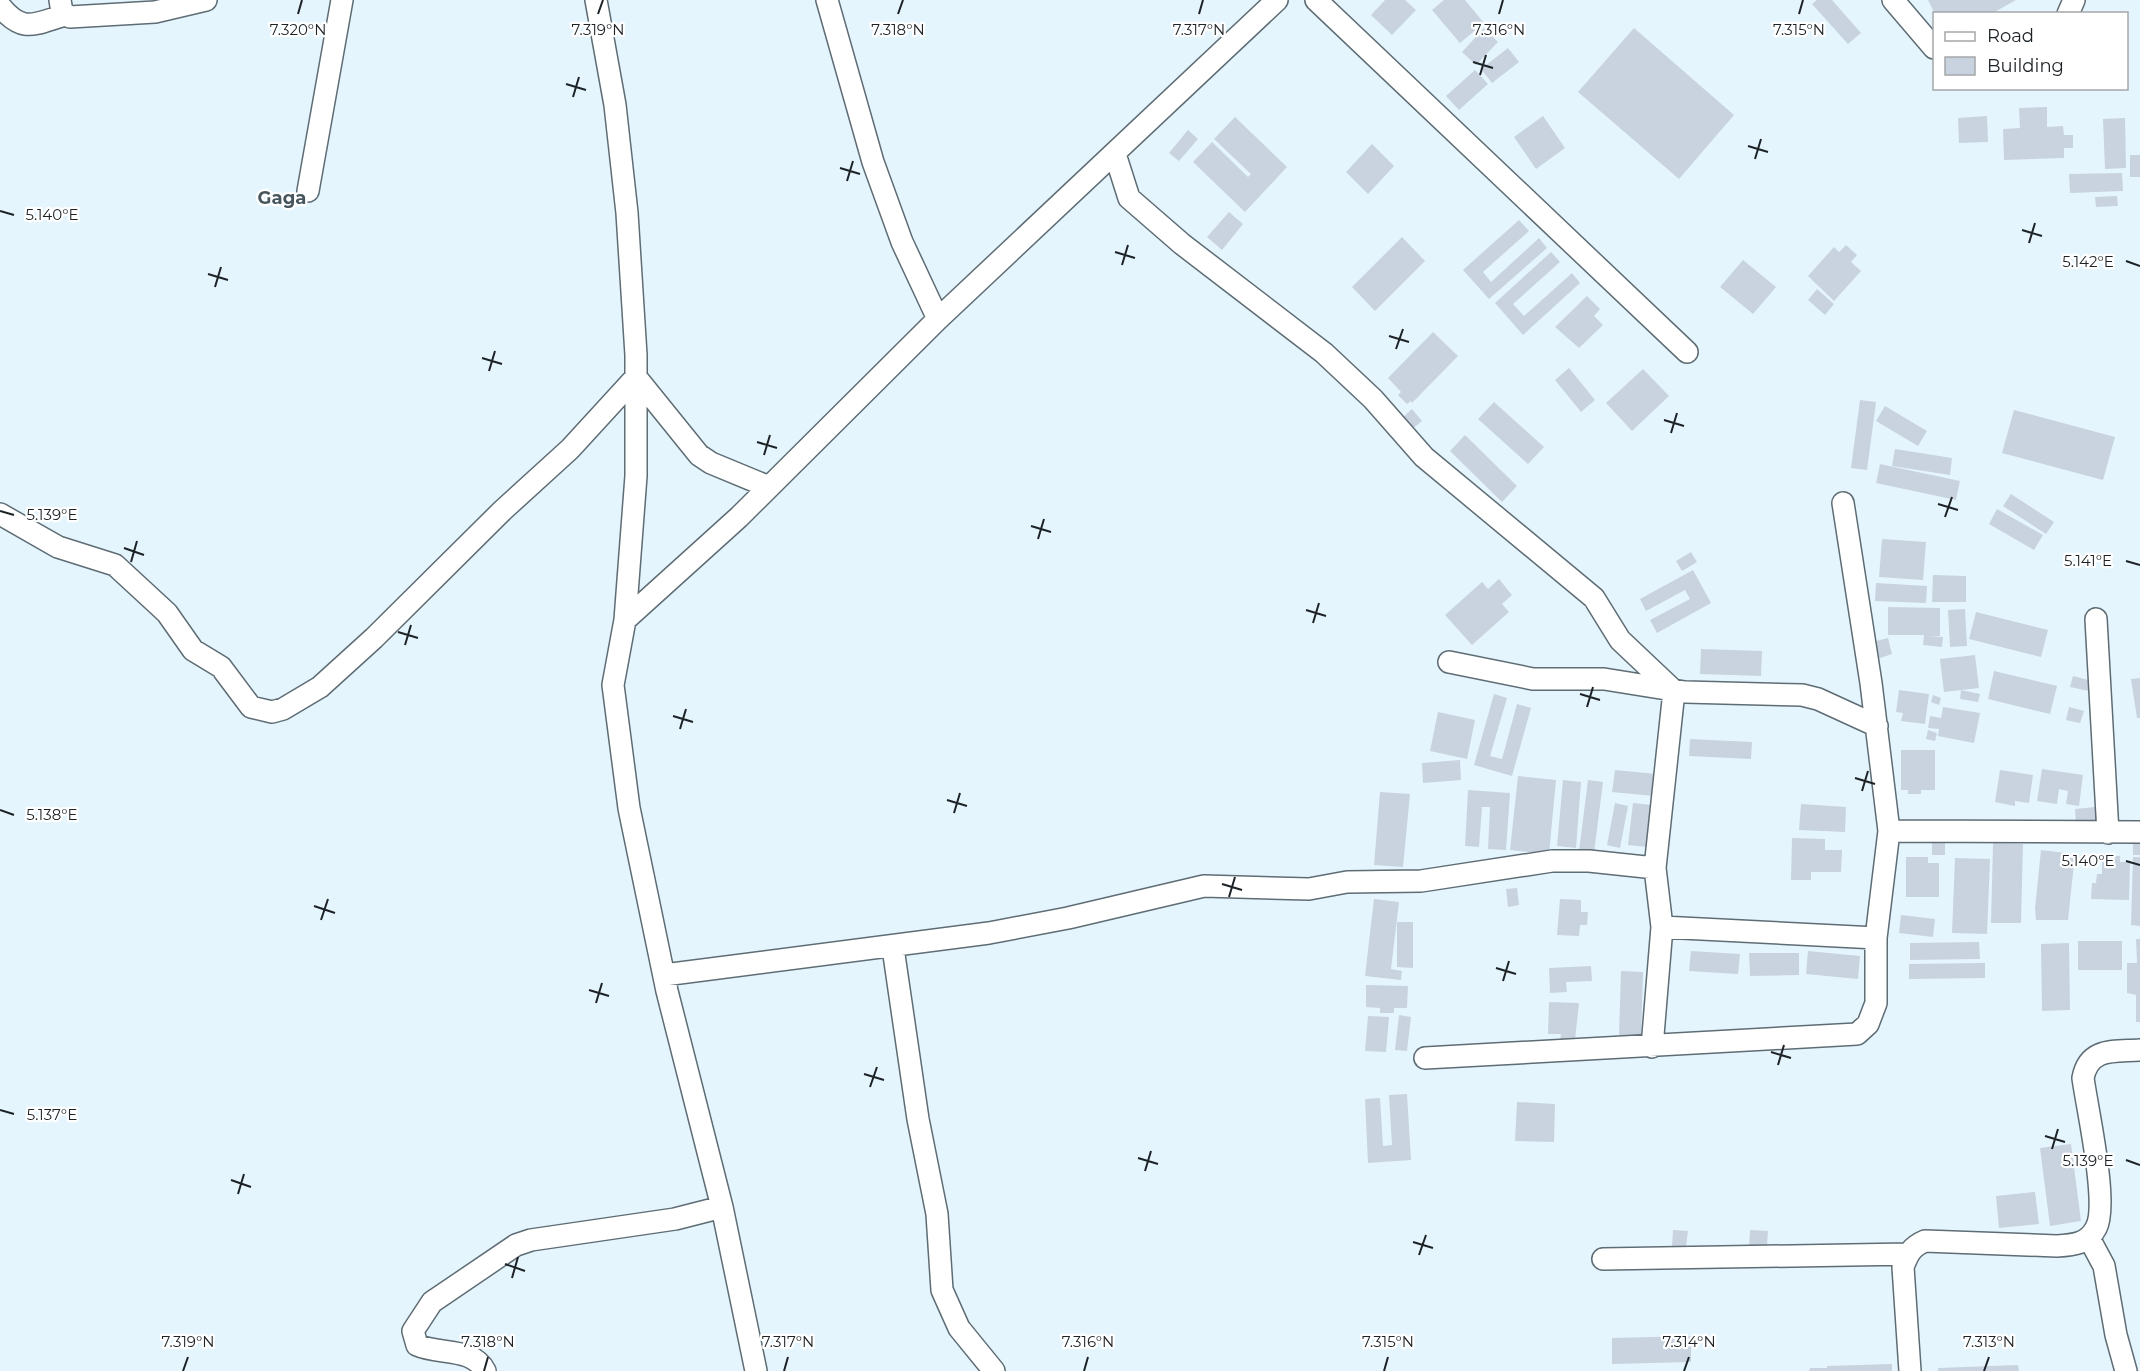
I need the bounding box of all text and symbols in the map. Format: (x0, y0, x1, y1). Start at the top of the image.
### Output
legend (1933, 12, 2128, 90)
text: 7.320°N (270, 20, 326, 39)
text: 7.319°N (572, 20, 624, 39)
text: 7.318°N (871, 20, 925, 39)
text: 7.317°N (1173, 20, 1225, 39)
text: 7.316°N (1473, 20, 1525, 39)
text: 7.315°N (1773, 20, 1825, 39)
text: Road (1987, 25, 2034, 47)
text: Building (1987, 55, 2064, 77)
district label: Gaga (258, 187, 306, 209)
text: 5.140°E (25, 205, 79, 224)
text: 5.142°E (2062, 252, 2114, 271)
text: 5.139°E (27, 505, 77, 524)
text: 5.141°E (2064, 551, 2112, 570)
text: 5.138°E (26, 805, 78, 824)
text: 5.140°E (2061, 851, 2115, 870)
text: 5.137°E (27, 1105, 77, 1124)
text: 5.139°E (2063, 1151, 2113, 1170)
text: 7.319°N (162, 1332, 214, 1351)
text: 7.318°N (461, 1332, 515, 1351)
text: 7.317°N (762, 1332, 814, 1351)
text: 7.316°N (1062, 1332, 1114, 1351)
text: 7.315°N (1362, 1332, 1414, 1351)
text: 7.314°N (1662, 1332, 1716, 1351)
text: 7.313°N (1963, 1332, 2015, 1351)

